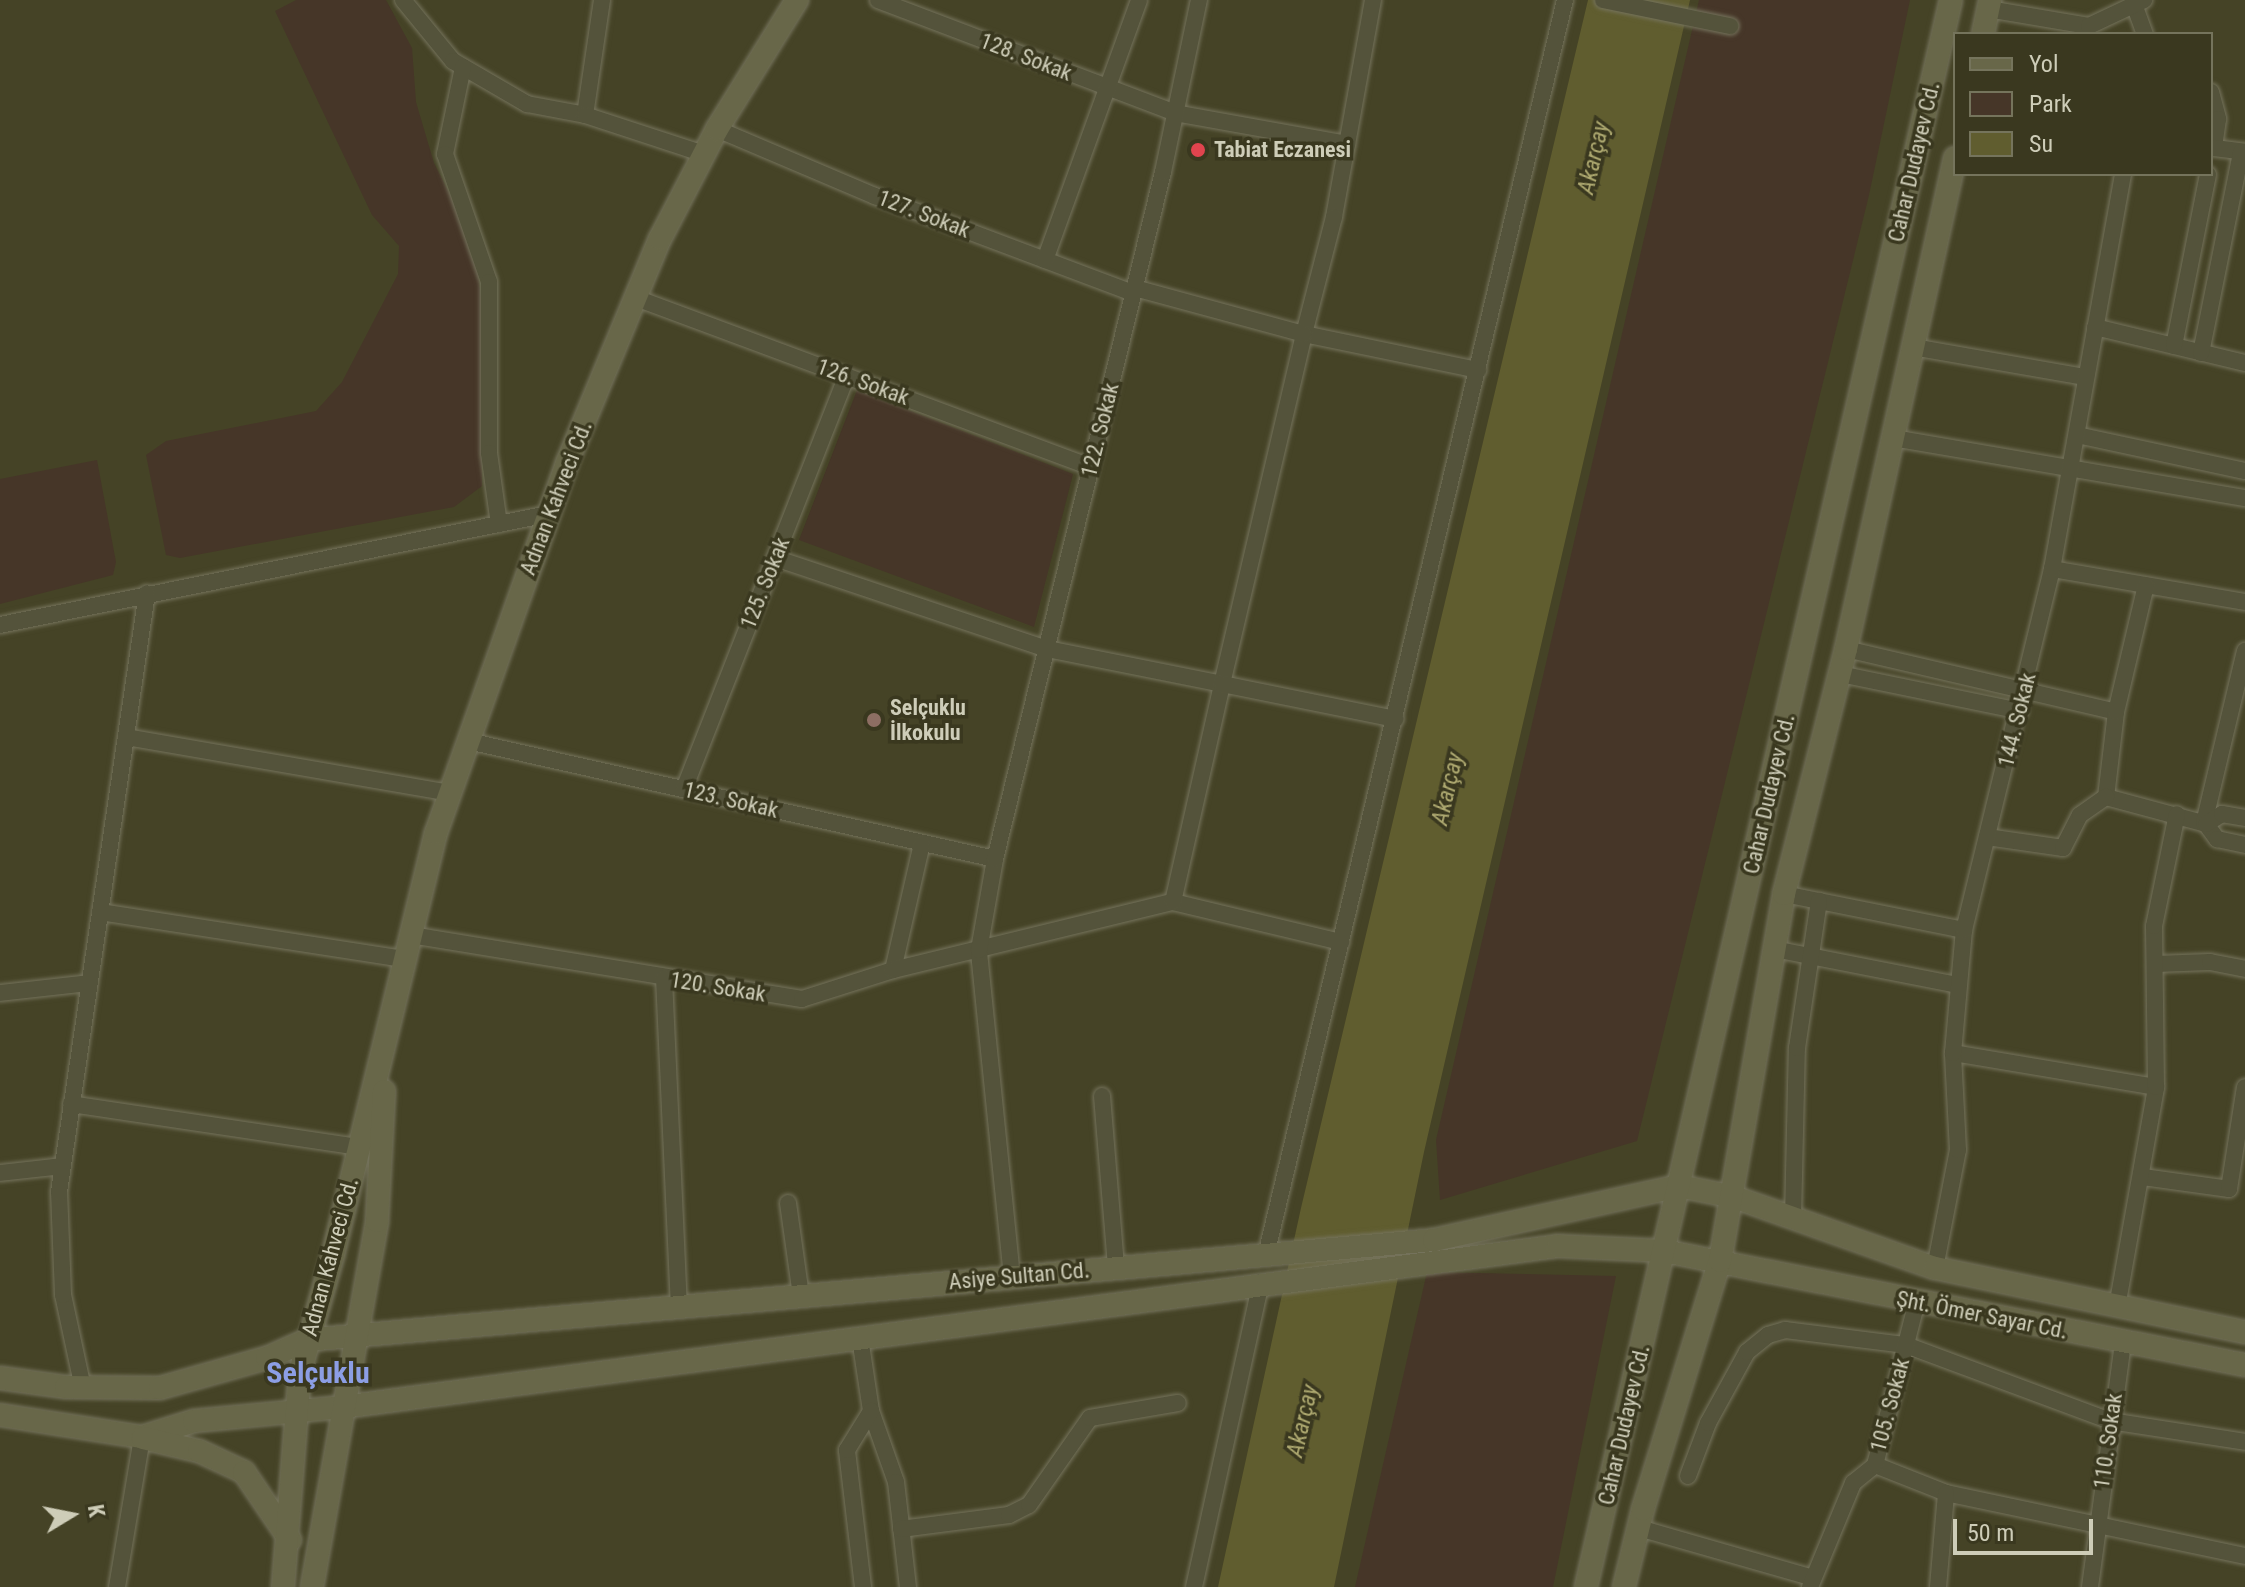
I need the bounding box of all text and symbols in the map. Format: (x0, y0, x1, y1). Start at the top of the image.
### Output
street label: 128. Sokak (976, 27, 1076, 87)
legend (1953, 32, 2213, 176)
text: Yol (2029, 50, 2058, 78)
street label: Cahar Dudayev Cd. (1883, 79, 1945, 245)
text: Park (2029, 90, 2072, 118)
water label: Akarçay (1572, 119, 1616, 197)
text: Su (2029, 130, 2053, 158)
place label: Tabiat Eczanesi (1214, 137, 1351, 163)
marker: Tabiat Eczanesi (1189, 141, 1207, 159)
street label: 127. Sokak (874, 184, 974, 244)
street label: 126. Sokak (813, 353, 913, 411)
street label: 122. Sokak (1076, 380, 1124, 480)
street label: Adnan Kahveci Cd. (515, 417, 597, 579)
street label: 125. Sokak (735, 533, 795, 633)
street label: 144. Sokak (1993, 670, 2041, 770)
place label: Selçuklu İlkokulu (890, 694, 966, 746)
marker: Selçuklu İlkokulu (865, 711, 883, 729)
street label: Cahar Dudayev Cd. (1738, 711, 1800, 877)
water label: Akarçay (1426, 750, 1470, 828)
street label: 123. Sokak (681, 776, 781, 824)
street label: 120. Sokak (668, 966, 768, 1008)
street label: Adnan Kahveci Cd. (296, 1175, 364, 1339)
street label: Asiye Sultan Cd. (948, 1257, 1090, 1295)
street label: Şht. Ömer Sayar Cd. (1894, 1285, 2070, 1345)
street label: Cahar Dudayev Cd. (1593, 1342, 1655, 1508)
district label: Selçuklu (266, 1355, 370, 1391)
street label: 105. Sokak (1865, 1355, 1915, 1455)
water label: Akarçay (1281, 1382, 1325, 1460)
street label: 110. Sokak (2088, 1392, 2128, 1490)
north arrow (32, 1475, 112, 1555)
text: K (83, 1503, 109, 1519)
scale bar (1957, 1503, 2097, 1553)
text: 50 m (1967, 1519, 2014, 1547)

